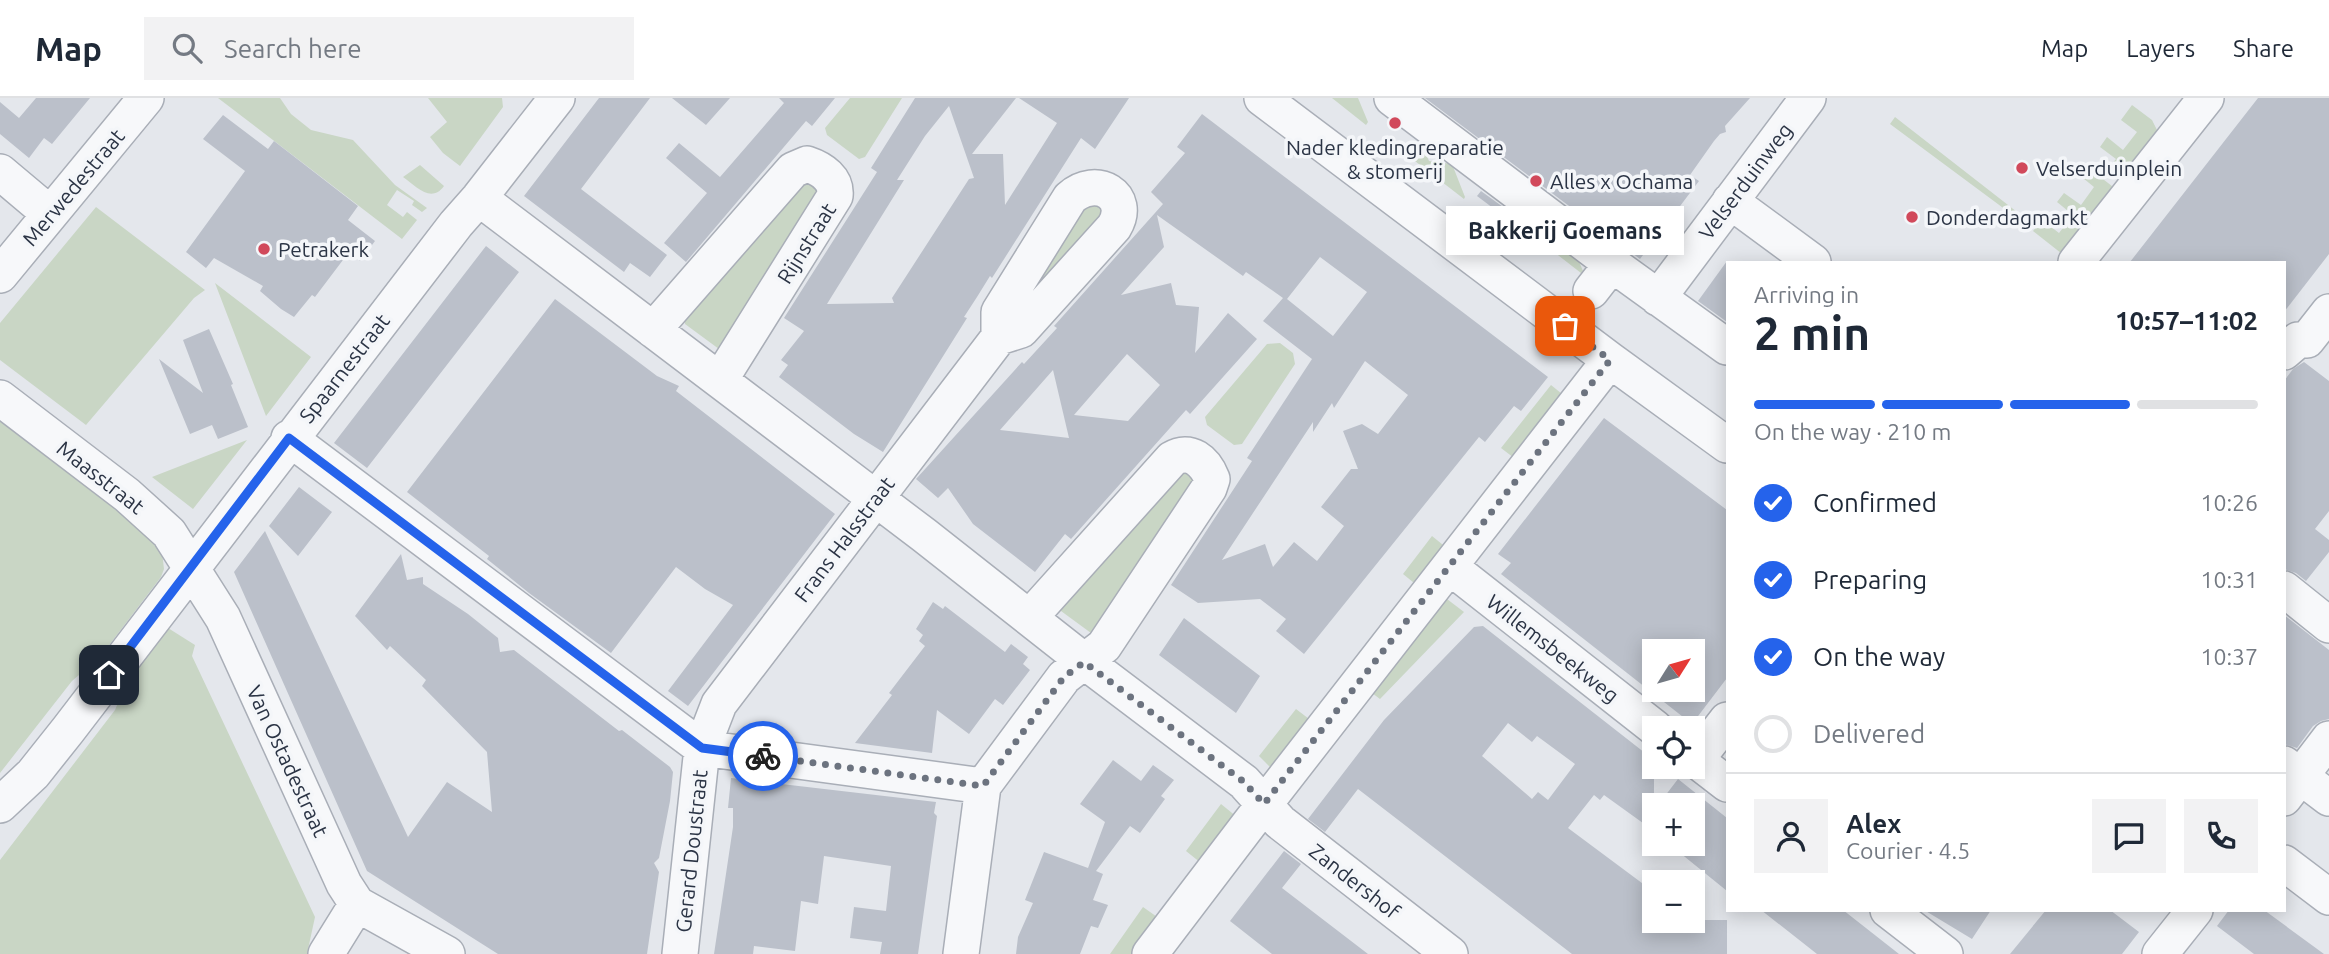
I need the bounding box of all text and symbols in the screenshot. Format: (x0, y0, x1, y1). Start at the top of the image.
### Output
search box (144, 17, 634, 80)
icon: search (168, 29, 206, 67)
text: Map (35, 30, 102, 67)
text: Search here (224, 34, 362, 63)
text: Map (2041, 35, 2088, 62)
text: Layers (2126, 35, 2195, 62)
text: Share (2233, 35, 2294, 62)
marker: Nader kledingreparatie & stomerij (1387, 115, 1403, 131)
street label: Velserduinweg (1693, 118, 1797, 244)
street label: Merwedestraat (17, 124, 129, 250)
place label: Nader kledingreparatie & stomerij (1286, 135, 1504, 183)
place label: Velserduinplein (2036, 156, 2182, 180)
marker: Velserduinplein (2014, 160, 2030, 176)
place label: Alles x Ochama (1550, 169, 1693, 193)
marker: Alles x Ochama (1528, 173, 1544, 189)
street label: Rijnstraat (772, 198, 840, 288)
place label: Donderdagmarkt (1926, 205, 2088, 229)
callout: Bakkerij Goemans (1446, 207, 1684, 256)
marker: Donderdagmarkt (1904, 209, 1920, 225)
text: Bakkerij Goemans (1468, 218, 1662, 243)
place label: Petrakerk (278, 237, 370, 261)
marker: Petrakerk (256, 241, 272, 257)
text: Arriving in (1754, 282, 1859, 307)
pin (1535, 296, 1595, 356)
text: 10:57–11:02 (2115, 306, 2258, 335)
icon: bag (1546, 307, 1584, 345)
text: 2 min (1754, 307, 1870, 359)
street label: Spaarnestraat (294, 309, 394, 427)
text: On the way · 210 m (1754, 419, 1951, 444)
street label: Maasstraat (53, 435, 149, 519)
street label: Frans Halsstraat (789, 472, 899, 606)
icon: check (1754, 484, 1792, 522)
text: Confirmed (1813, 488, 1937, 517)
text: 10:26 (2200, 490, 2258, 515)
icon: check (1754, 561, 1792, 599)
text: Preparing (1813, 565, 1927, 594)
text: 10:31 (2200, 567, 2258, 592)
street label: Willemsbeekweg (1482, 589, 1624, 707)
icon: check (1754, 638, 1792, 676)
north arrow (1642, 639, 1704, 702)
map controls (1642, 639, 1705, 933)
text: On the way (1813, 642, 1945, 671)
text: 10:37 (2200, 644, 2258, 669)
pin (79, 645, 139, 705)
icon: home (90, 656, 128, 694)
street label: Van Ostadestraat (242, 682, 334, 840)
button: locate (1642, 716, 1705, 779)
text: Delivered (1813, 719, 1925, 748)
courier (728, 721, 798, 791)
icon: bike (744, 737, 782, 775)
street label: Gerard Doustraat (671, 768, 711, 934)
button: + (1642, 793, 1705, 856)
button: person (1754, 799, 1828, 873)
button: chat (2092, 799, 2166, 873)
button: phone (2184, 799, 2258, 873)
text: Alex (1846, 809, 1901, 838)
street label: Zandershof (1305, 838, 1406, 924)
text: Courier · 4.5 (1846, 838, 1970, 863)
button: − (1642, 870, 1705, 933)

